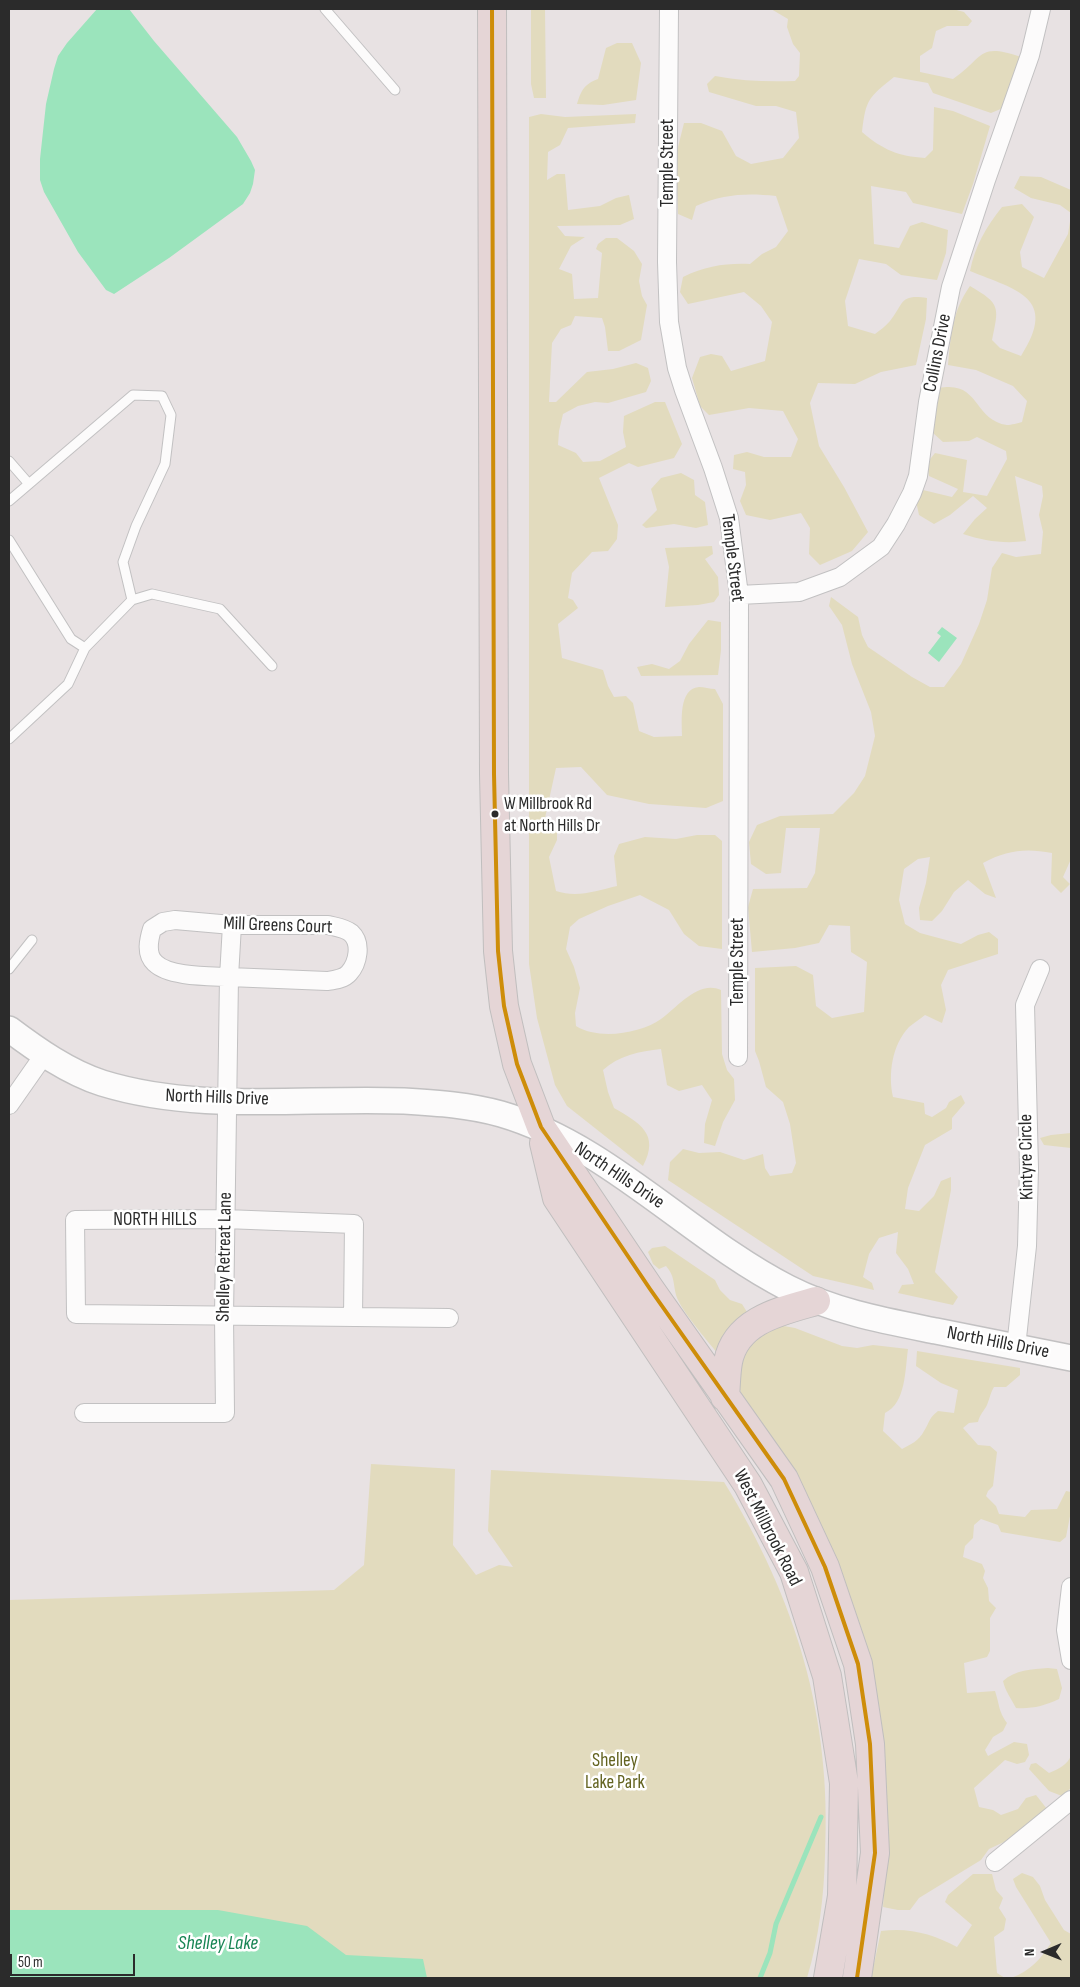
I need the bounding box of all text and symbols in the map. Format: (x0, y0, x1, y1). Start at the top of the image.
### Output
street label: Temple Street (657, 119, 679, 207)
street label: Collins Drive (919, 312, 957, 394)
street label: Temple Street (715, 513, 749, 603)
place label: W Millbrook Rd at North Hills Dr (504, 793, 600, 836)
marker: W Millbrook Rd at North Hills Dr (490, 809, 500, 819)
street label: Mill Greens Court (223, 913, 333, 939)
street label: Temple Street (727, 918, 749, 1006)
street label: North Hills Drive (165, 1085, 269, 1111)
street label: Kintyre Circle (1015, 1114, 1039, 1200)
street label: North Hills Drive (570, 1138, 668, 1214)
street label: Shelley Retreat Lane (212, 1192, 238, 1322)
street label: NORTH HILLS (113, 1209, 197, 1231)
street label: North Hills Drive (945, 1322, 1051, 1364)
street label: West Millbrook Road (728, 1466, 806, 1590)
park label: Shelley Lake Park (585, 1750, 645, 1794)
north arrow (1020, 1927, 1070, 1977)
water label: Shelley Lake (178, 1932, 258, 1956)
scale bar (12, 1944, 138, 1976)
text: N (1021, 1948, 1038, 1956)
text: 50 m (18, 1953, 43, 1972)

